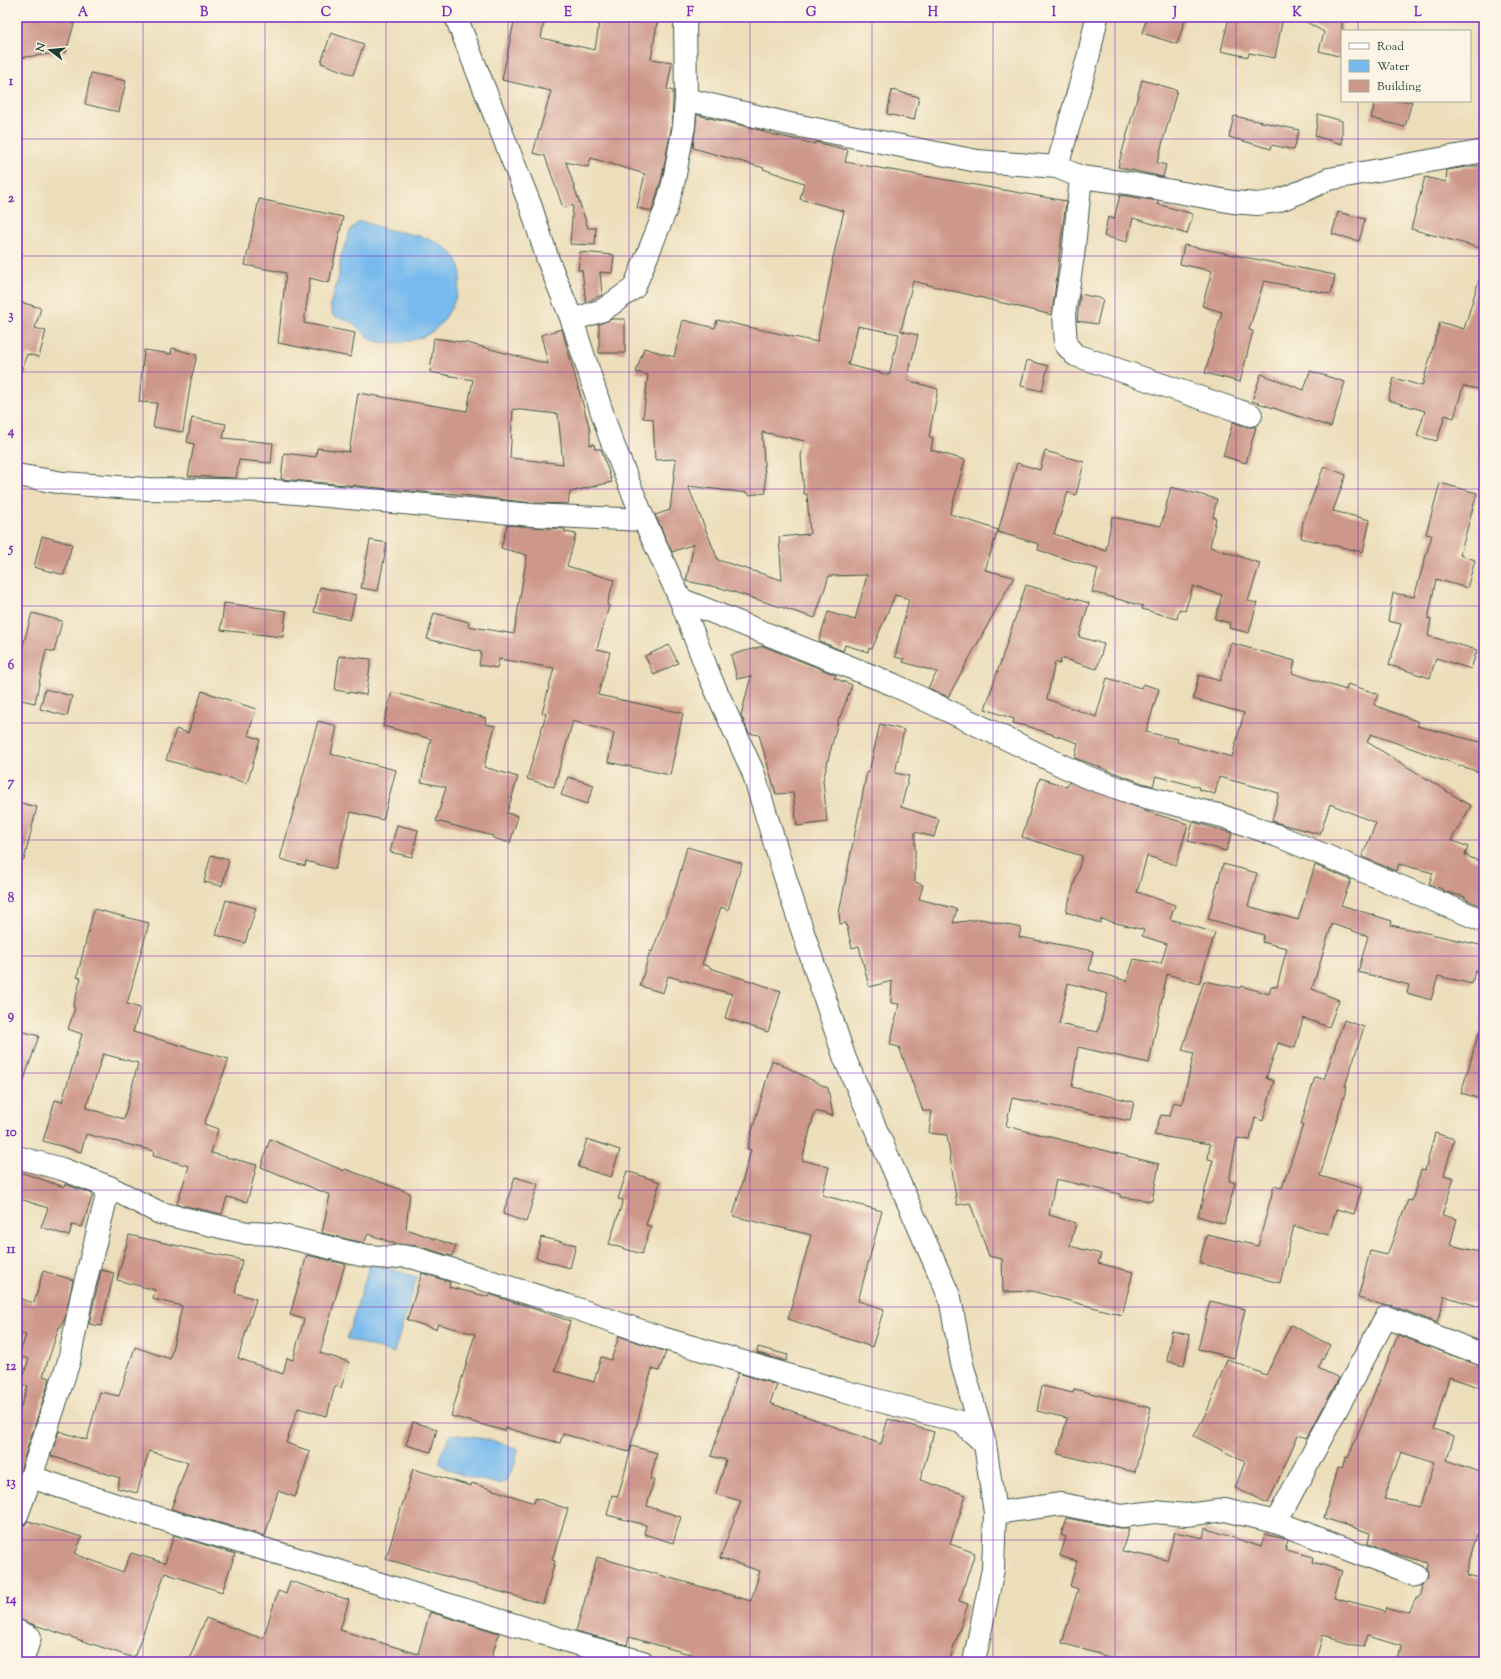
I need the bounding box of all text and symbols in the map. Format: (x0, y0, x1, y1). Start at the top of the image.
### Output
text: A (78, 4, 89, 22)
text: B (200, 4, 209, 22)
text: C (321, 4, 331, 22)
text: D (442, 4, 452, 22)
text: E (564, 4, 572, 22)
text: F (686, 4, 694, 22)
text: G (806, 4, 817, 22)
text: H (928, 4, 939, 22)
text: I (1052, 4, 1057, 22)
text: J (1172, 4, 1177, 22)
text: K (1292, 4, 1302, 22)
text: L (1414, 4, 1422, 22)
north arrow (30, 30, 70, 70)
legend (1341, 30, 1471, 102)
text: Road (1377, 38, 1404, 56)
text: N (32, 41, 50, 55)
text: Water (1377, 58, 1410, 76)
text: 1 (9, 73, 14, 91)
text: Building (1377, 78, 1421, 96)
text: 2 (8, 190, 15, 208)
text: 3 (8, 307, 14, 325)
text: 4 (7, 423, 15, 441)
text: 5 (8, 540, 14, 558)
text: 6 (8, 657, 15, 675)
text: 7 (8, 774, 15, 792)
text: 8 (8, 890, 15, 908)
text: 9 (8, 1007, 15, 1025)
text: 10 (5, 1124, 17, 1142)
text: 11 (7, 1241, 16, 1259)
text: 12 (6, 1358, 17, 1376)
text: 13 (6, 1474, 16, 1492)
text: 14 (6, 1591, 17, 1609)

